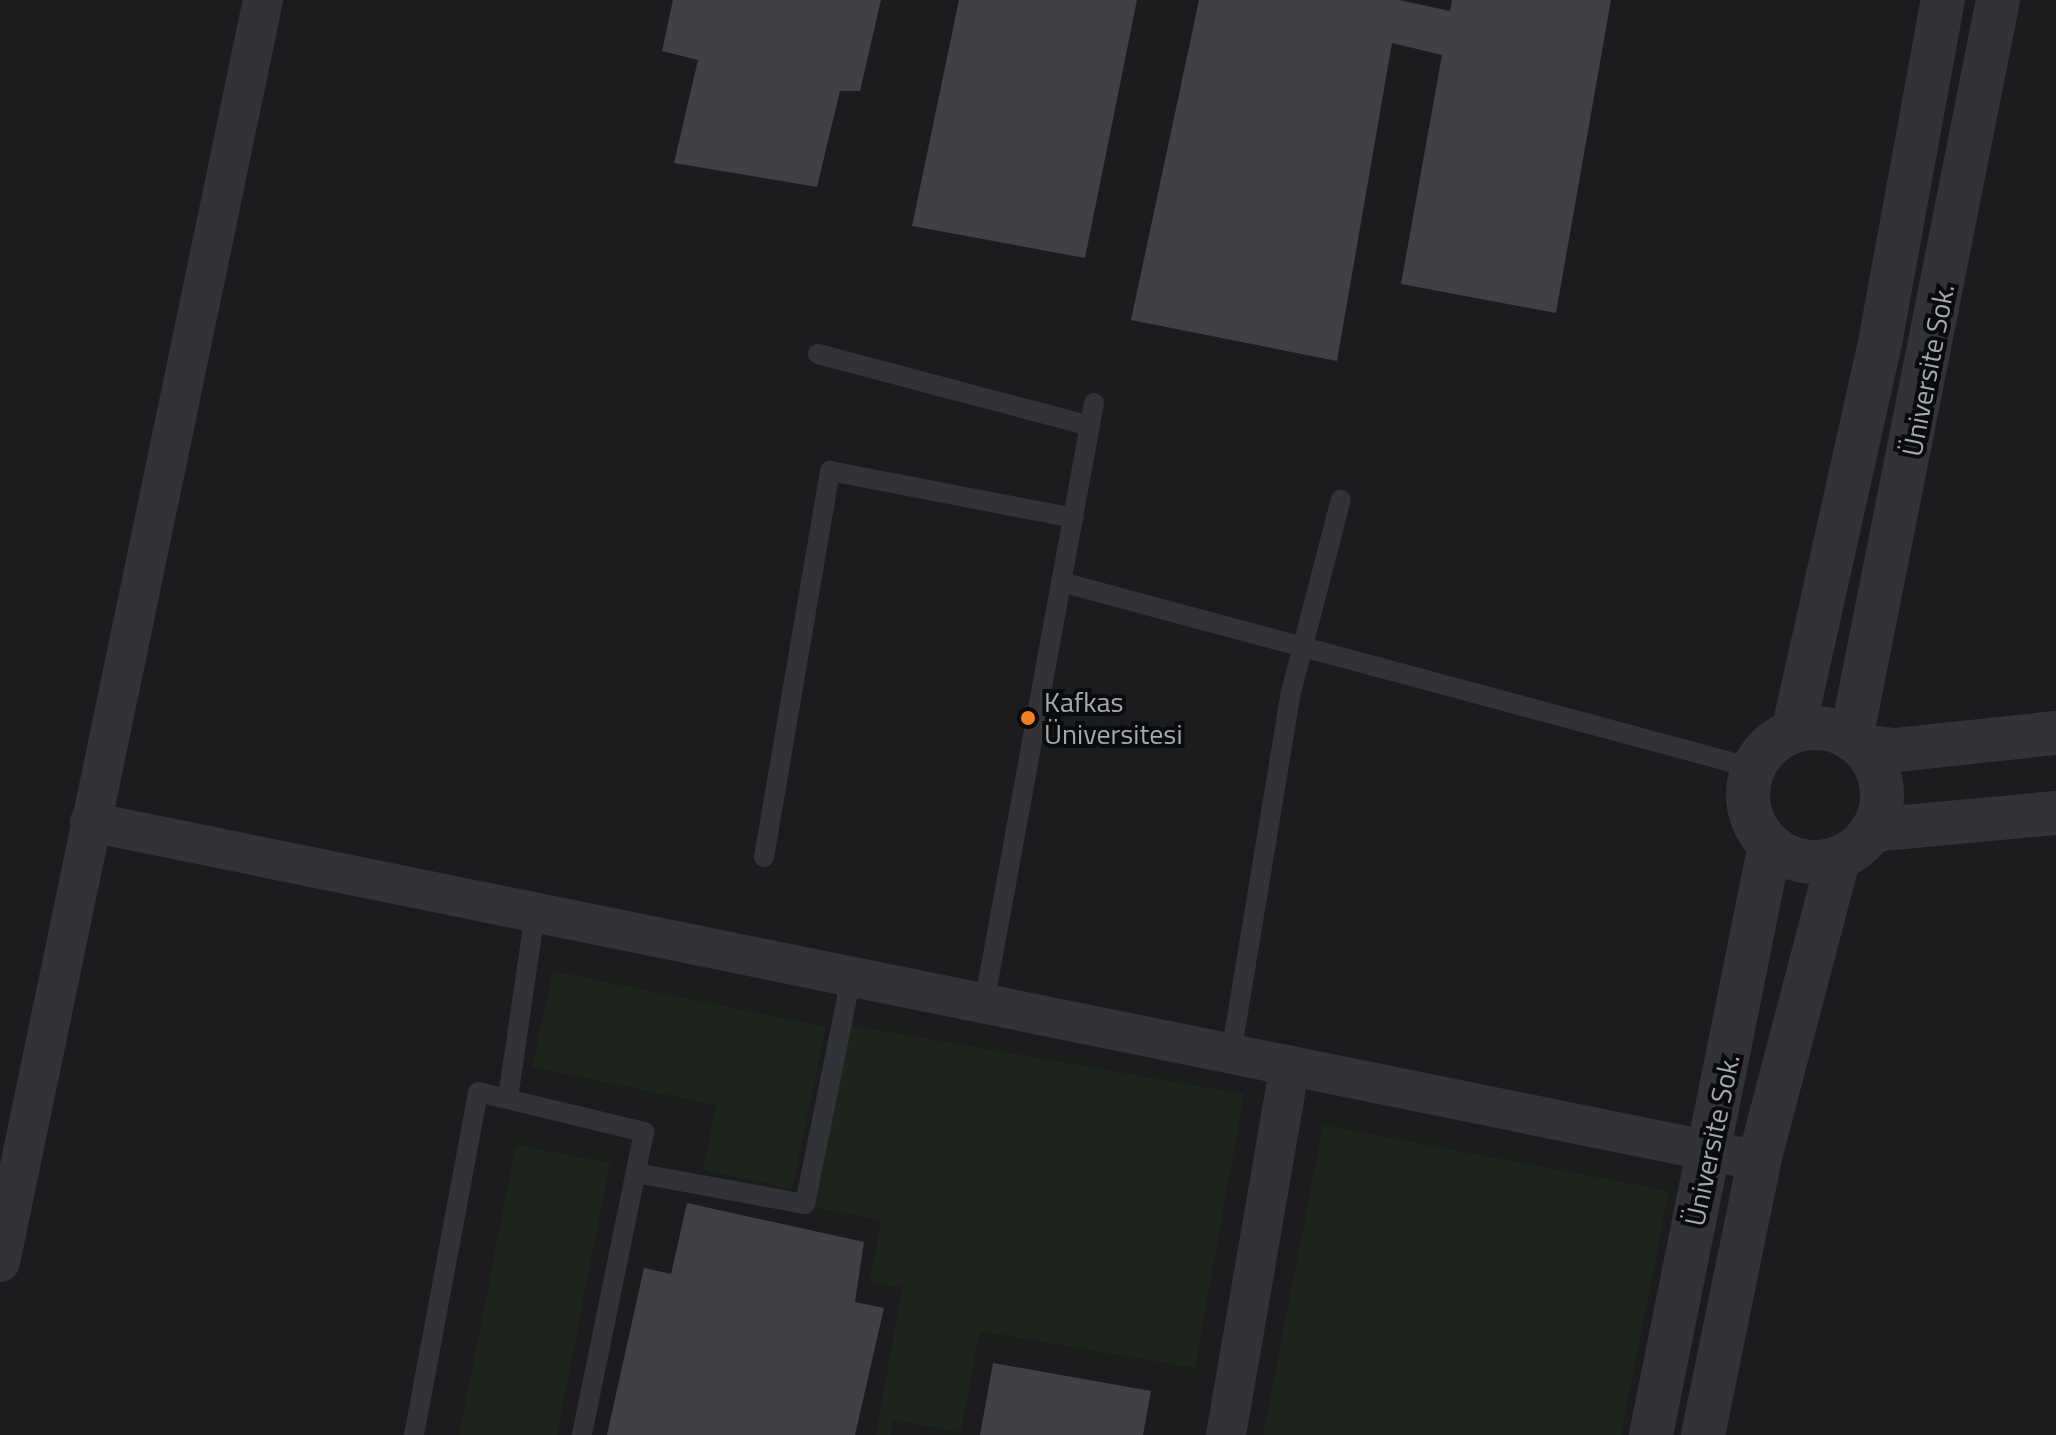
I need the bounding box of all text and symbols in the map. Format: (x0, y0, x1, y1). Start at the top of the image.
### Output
street label: Üniversite Sok. (1895, 281, 1961, 459)
place label: Kafkas Üniversitesi (1044, 685, 1183, 751)
marker: Kafkas Üniversitesi (1019, 709, 1037, 727)
street label: Üniversite Sok. (1677, 1051, 1747, 1229)

